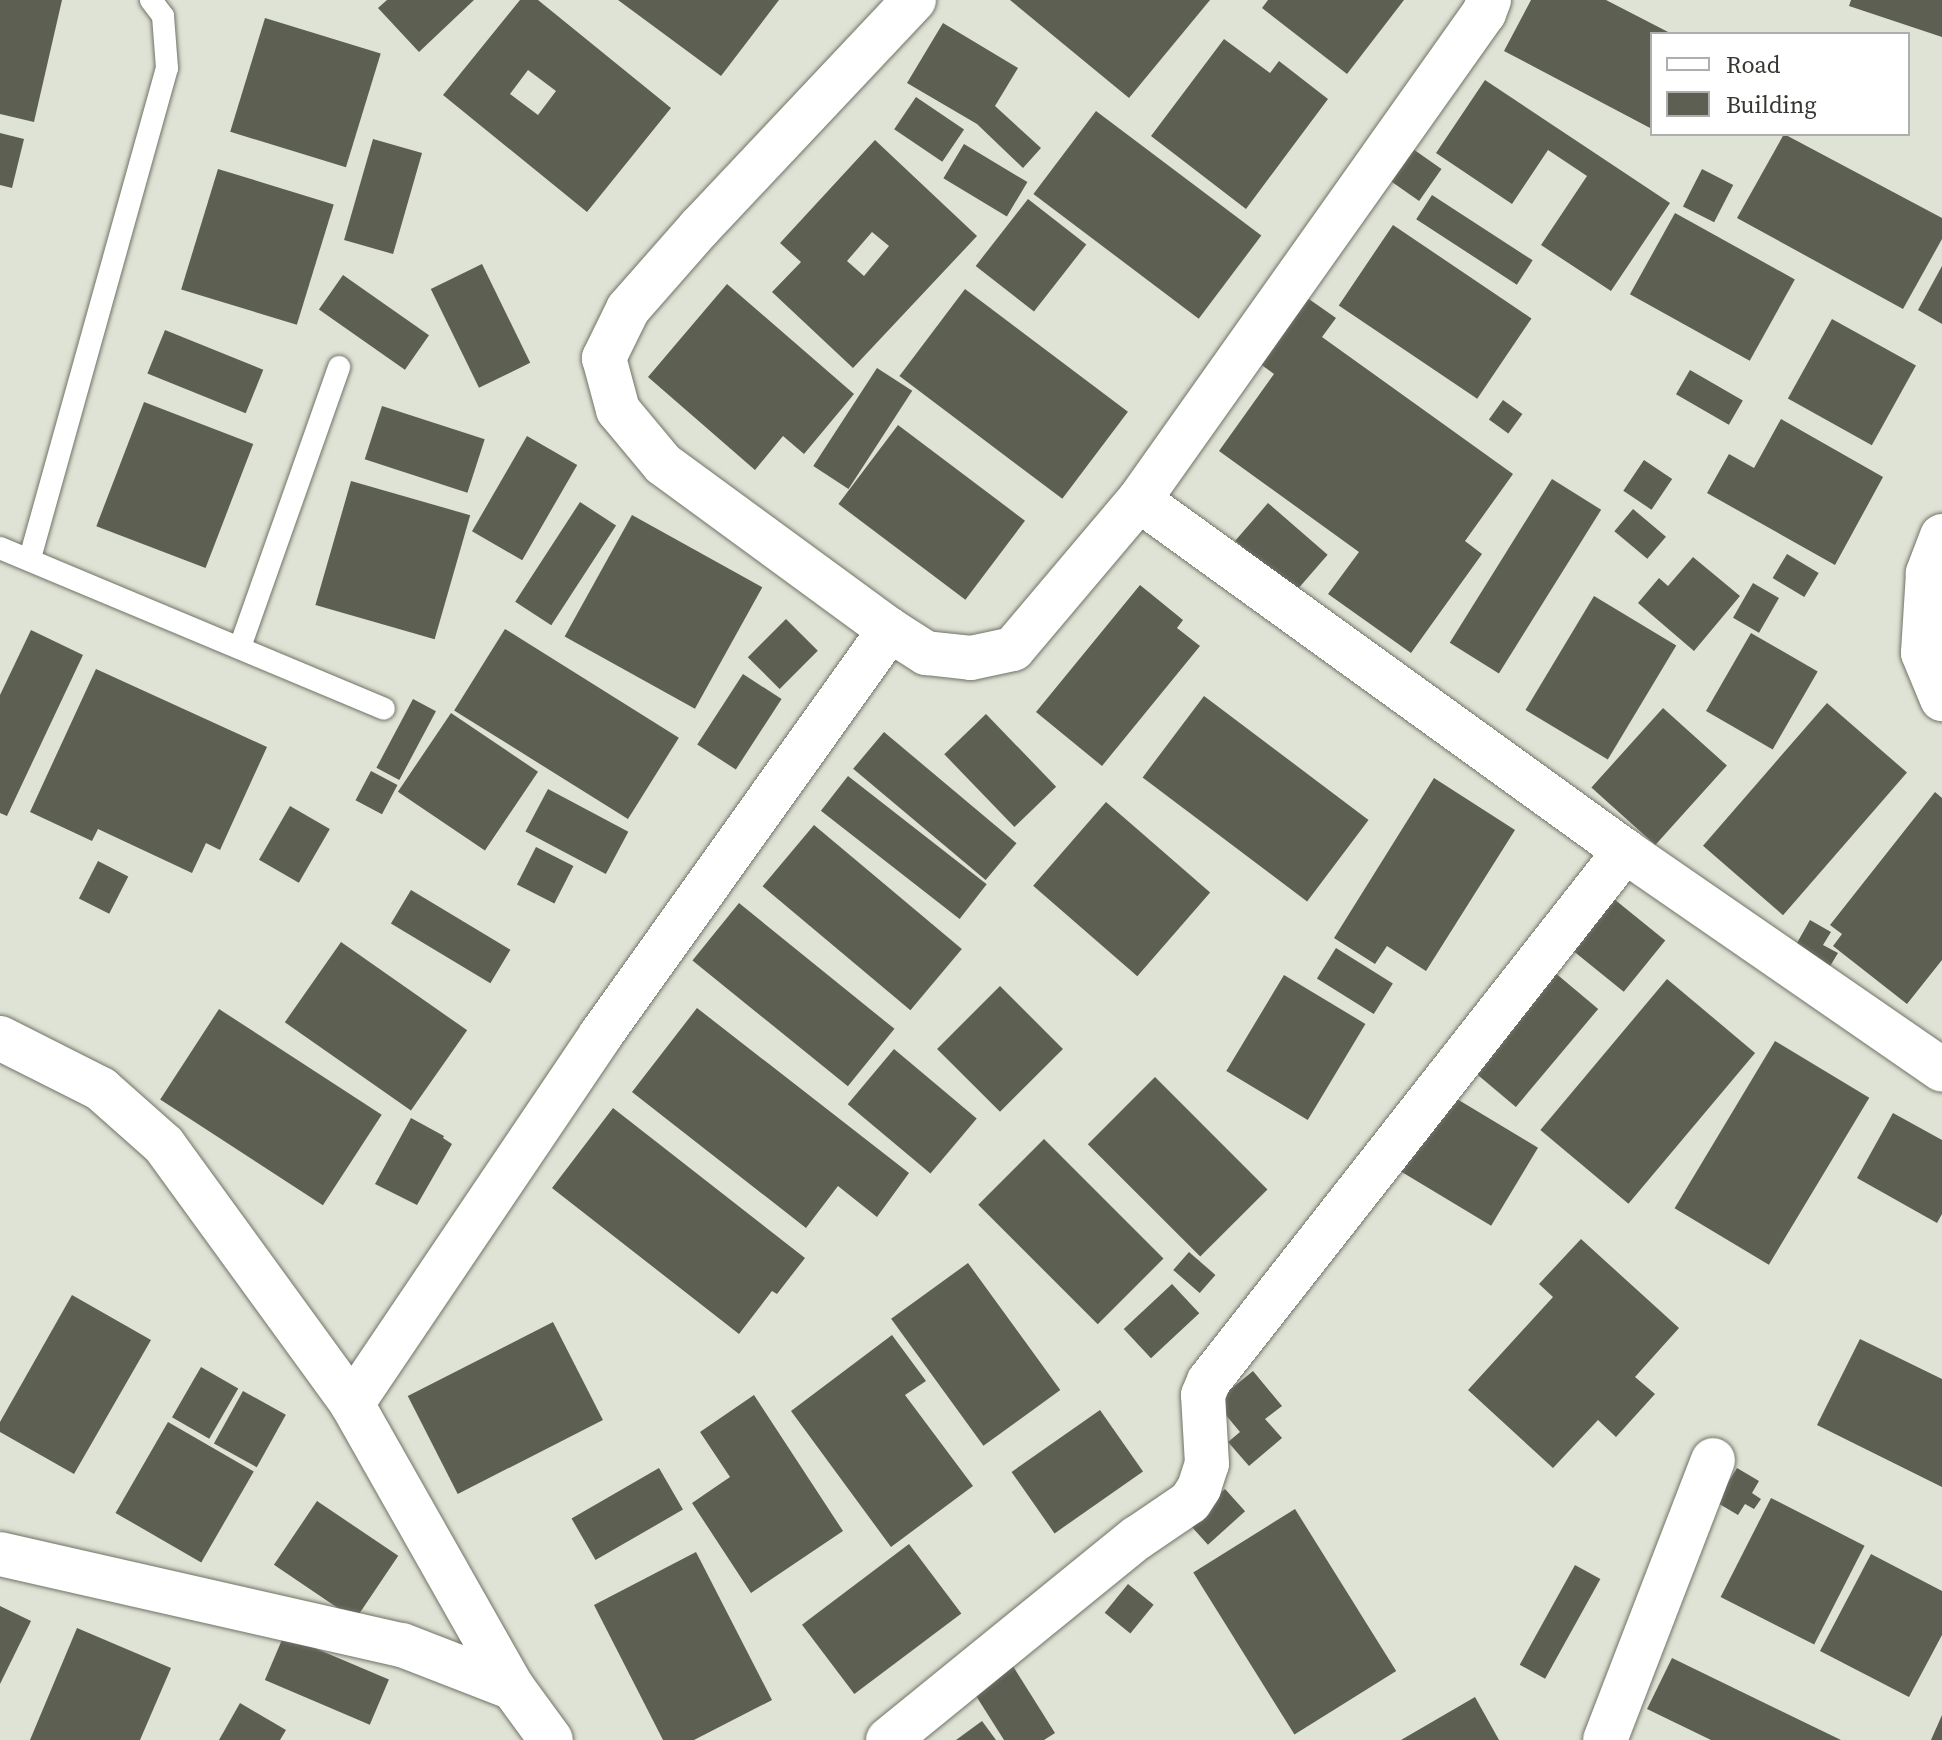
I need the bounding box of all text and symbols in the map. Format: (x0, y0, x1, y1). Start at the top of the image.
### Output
legend (1650, 32, 1910, 136)
text: Road (1726, 48, 1780, 81)
text: Building (1726, 88, 1817, 121)

